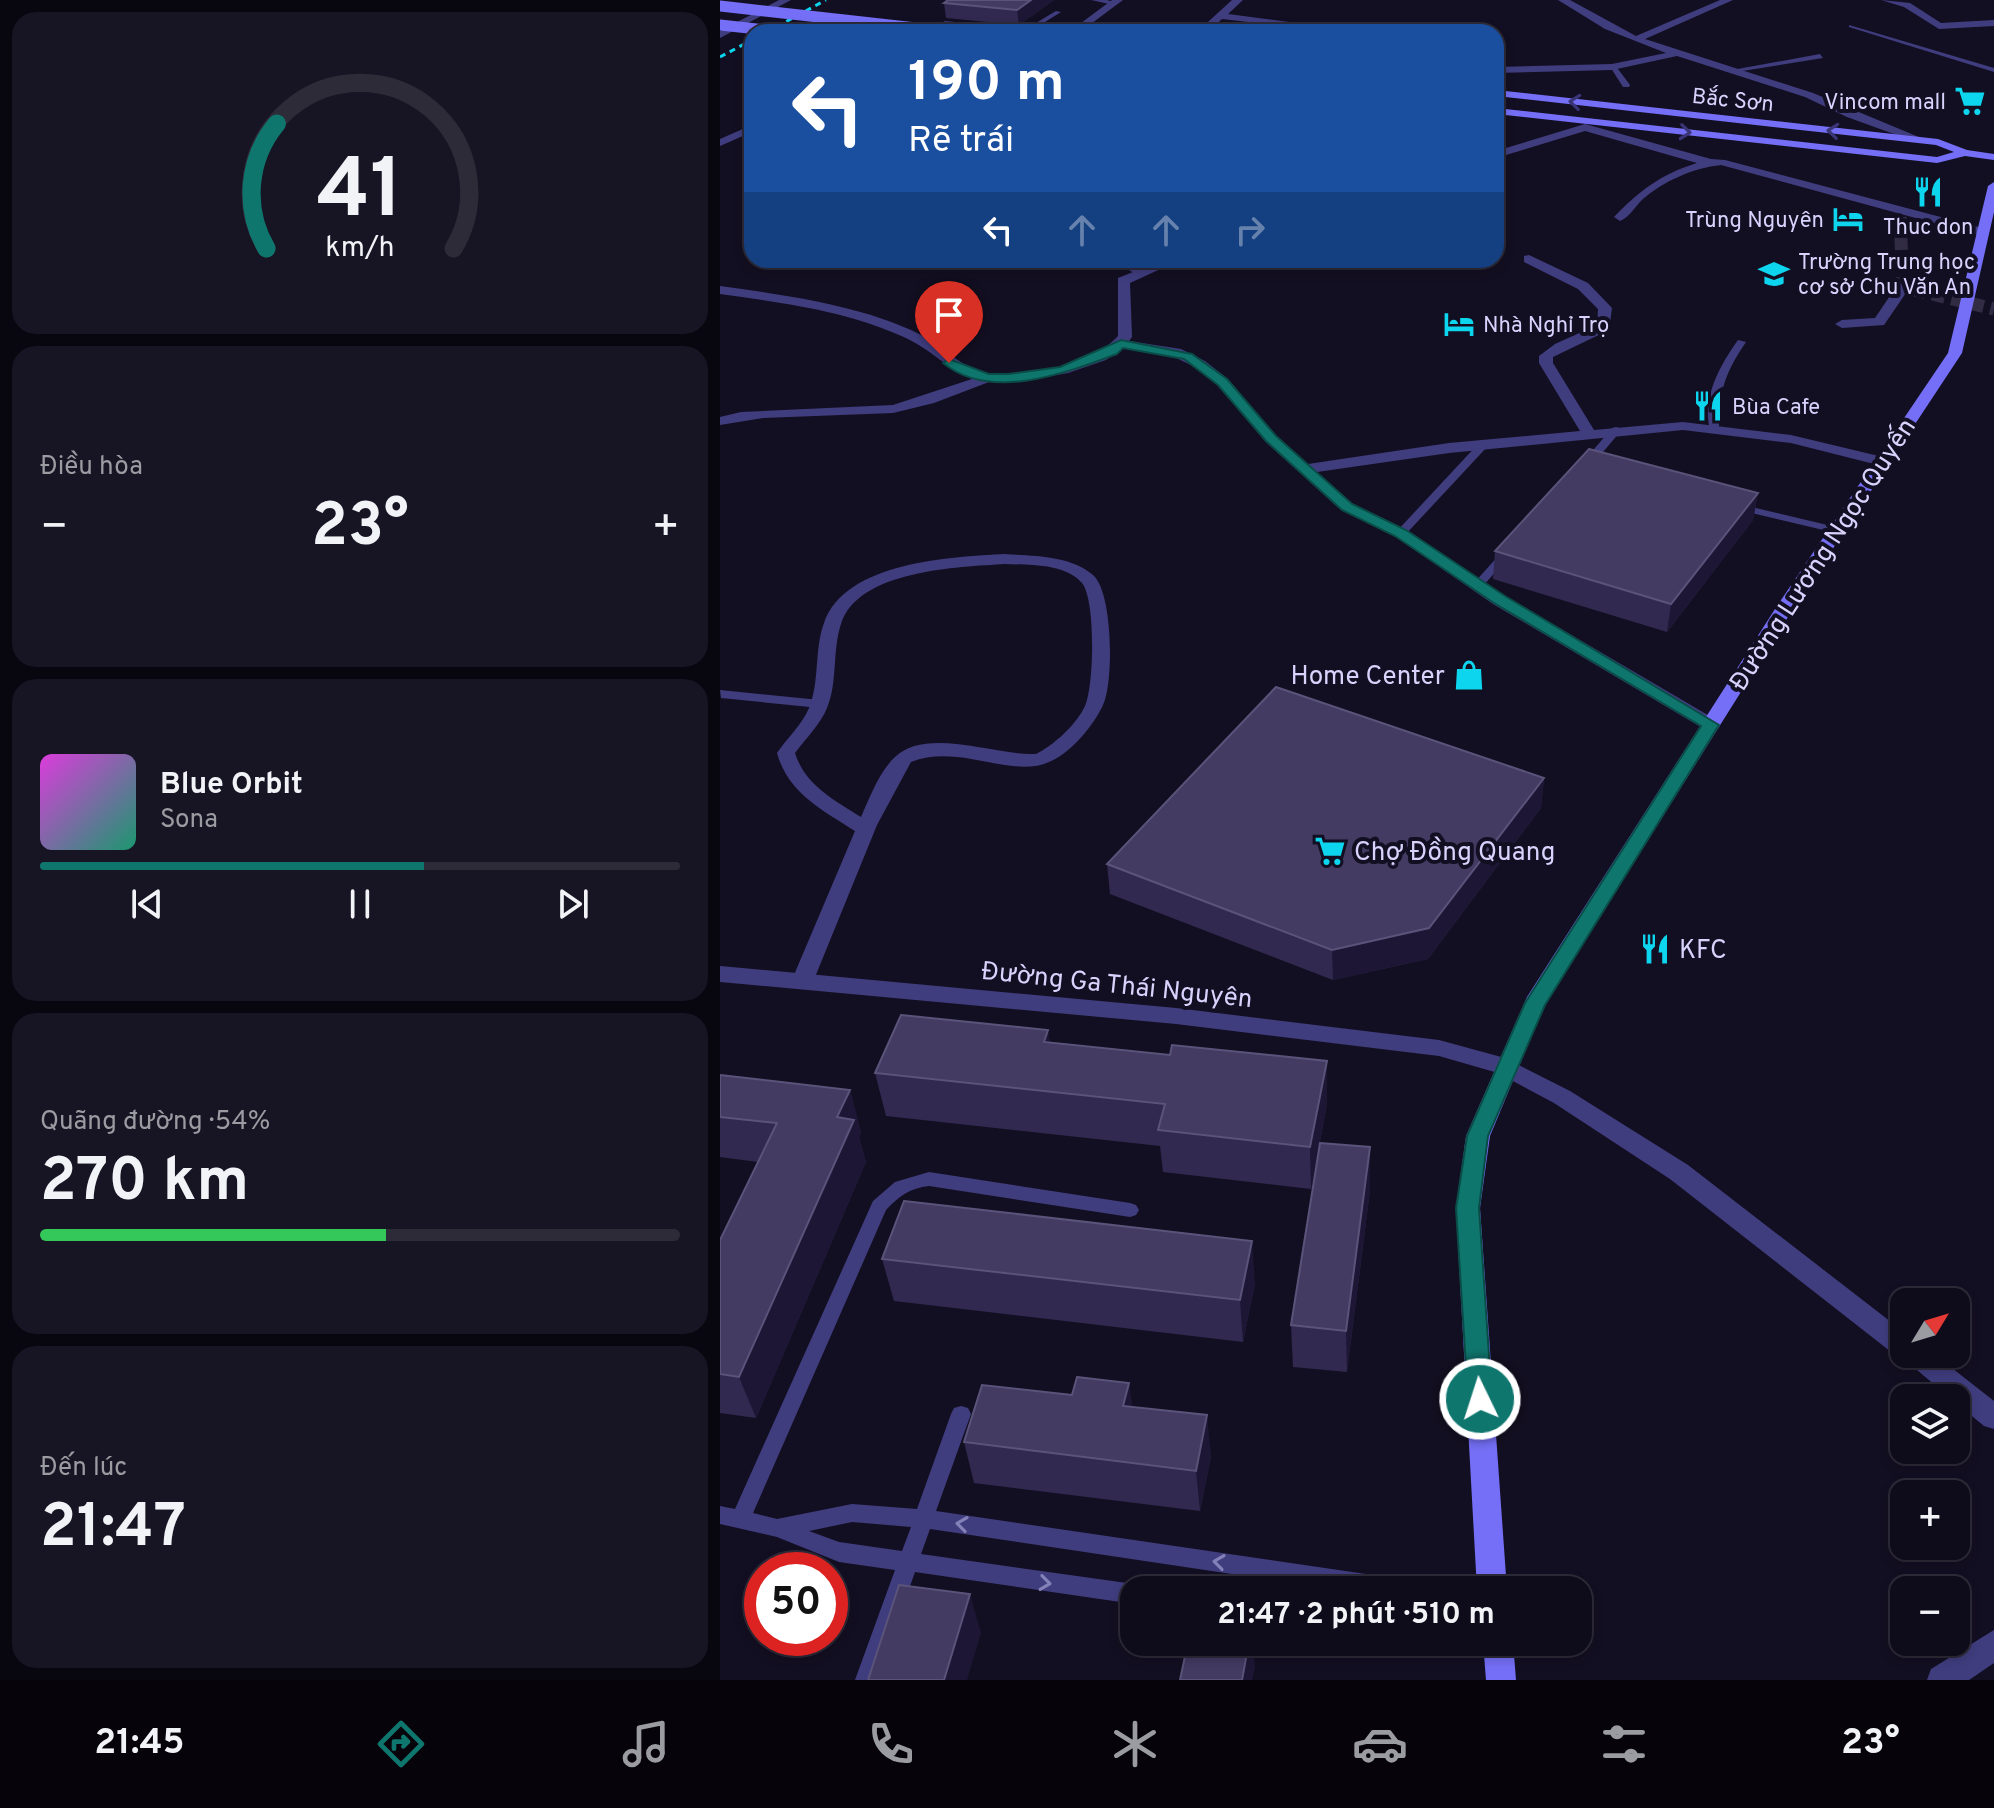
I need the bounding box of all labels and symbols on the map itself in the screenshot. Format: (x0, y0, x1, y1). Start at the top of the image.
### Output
street label: Bắc Sơn (1690, 81, 1775, 119)
supermarket icon: Vincom mall (1953, 84, 1987, 118)
place label: Vincom mall (1824, 90, 1946, 117)
one-way arrow (1568, 93, 1581, 110)
one-way arrow (1826, 122, 1839, 139)
one-way arrow (1678, 123, 1692, 140)
restaurant icon: Thuc don (1911, 175, 1945, 209)
hotel icon: Trùng Nguyên (1831, 202, 1865, 236)
place label: Trùng Nguyên (1685, 208, 1824, 235)
place label: Thuc don (1883, 215, 1973, 242)
place label: Trường Trung học cơ sở Chu Văn An (1798, 250, 1975, 302)
school or university icon: Trường Trung học cơ sở Chu Văn An (1757, 257, 1791, 291)
pin (915, 281, 983, 363)
hotel icon: Nhà Nghỉ Trọ (1442, 307, 1476, 341)
place label: Nhà Nghỉ Trọ (1483, 313, 1609, 340)
restaurant icon: Bùa Cafe (1691, 389, 1725, 423)
place label: Bùa Cafe (1732, 395, 1820, 422)
street label: Đường Lương Ngọc Quyến (1723, 412, 1925, 698)
shop icon: Home Center (1452, 658, 1486, 692)
place label: Home Center (1290, 661, 1445, 694)
supermarket icon: Chợ Đồng Quang (1313, 834, 1347, 868)
place label: Chợ Đồng Quang (1354, 836, 1555, 870)
restaurant icon: KFC (1638, 932, 1672, 966)
place label: KFC (1679, 935, 1727, 968)
street label: Đường Ga Thái Nguyên (980, 956, 1254, 1017)
north arrow (1890, 1288, 1970, 1368)
position arrow (1438, 1357, 1522, 1441)
one-way arrow (955, 1516, 969, 1533)
speed limit sign: 50 (744, 1552, 848, 1656)
one-way arrow (1213, 1554, 1226, 1571)
one-way arrow (1039, 1574, 1052, 1591)

